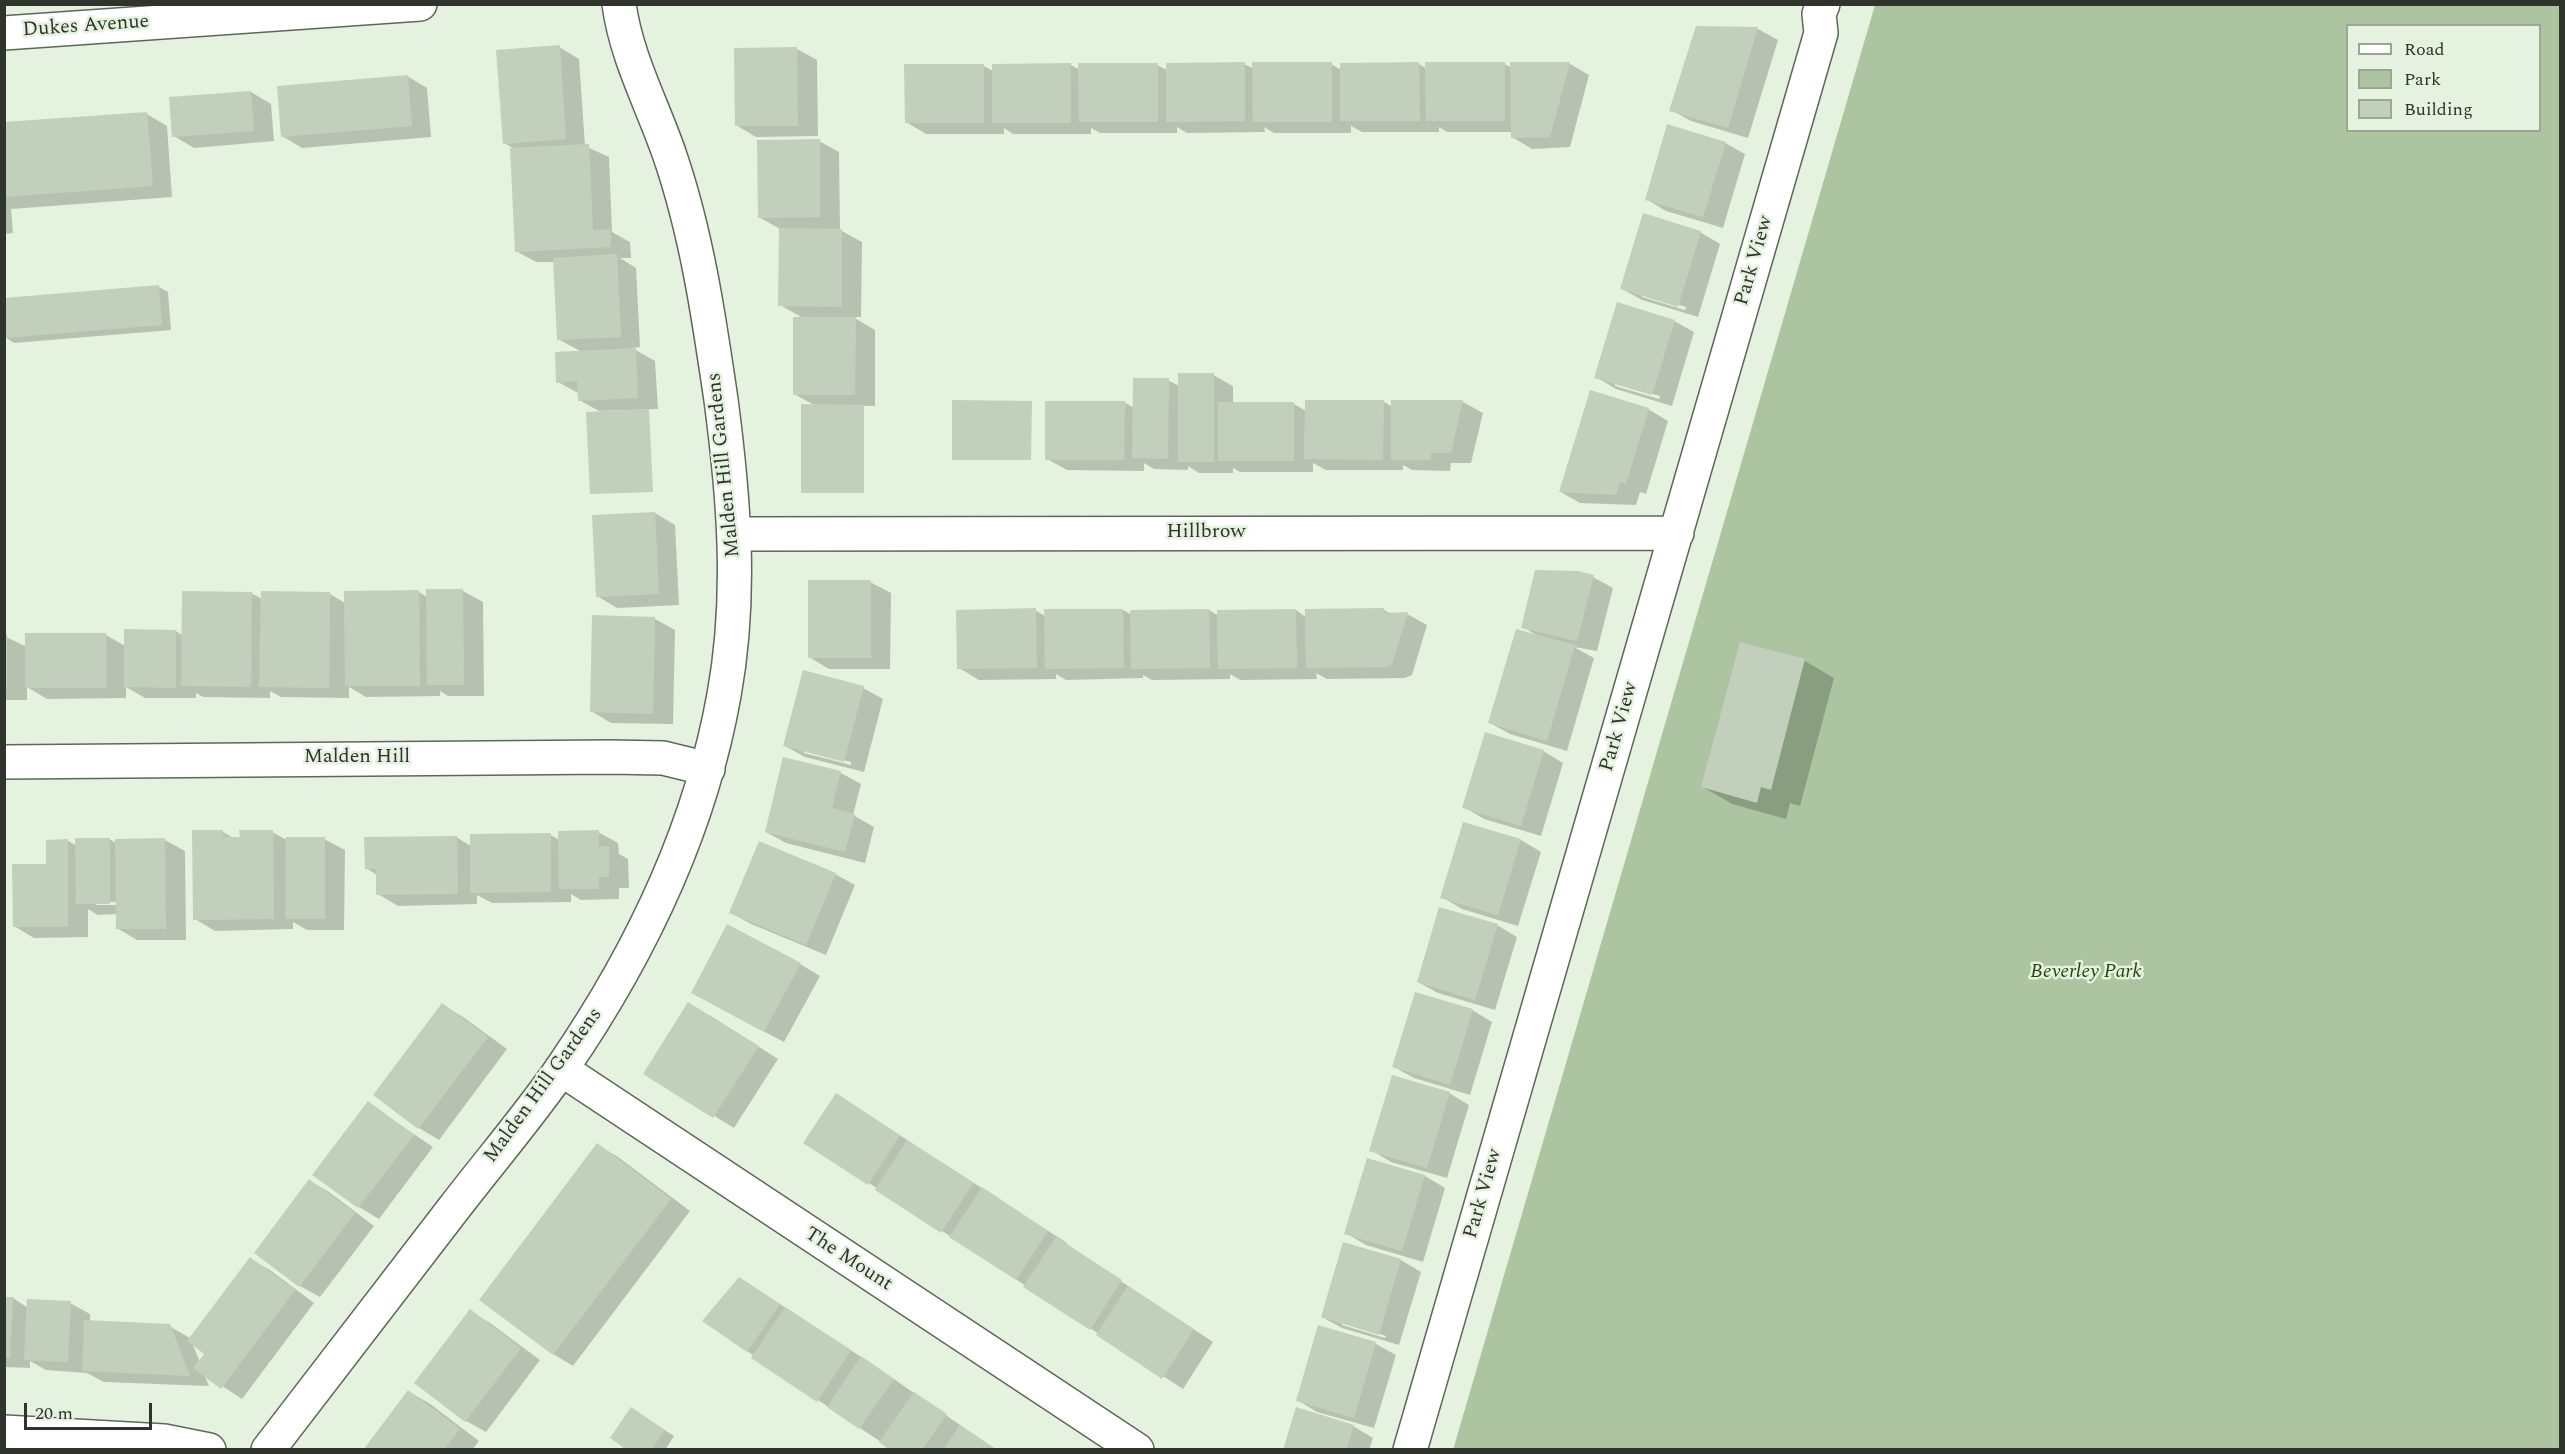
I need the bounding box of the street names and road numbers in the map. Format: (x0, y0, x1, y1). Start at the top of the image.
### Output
street label: Dukes Avenue (22, 11, 150, 43)
street label: Park View (1731, 213, 1779, 309)
street label: Malden Hill Gardens (703, 371, 747, 559)
street label: Hillbrow (1166, 521, 1246, 545)
street label: Park View (1596, 679, 1644, 775)
street label: Malden Hill (304, 746, 410, 770)
street label: Malden Hill Gardens (480, 1004, 608, 1168)
street label: Park View (1460, 1146, 1508, 1242)
street label: The Mount (800, 1223, 896, 1297)

